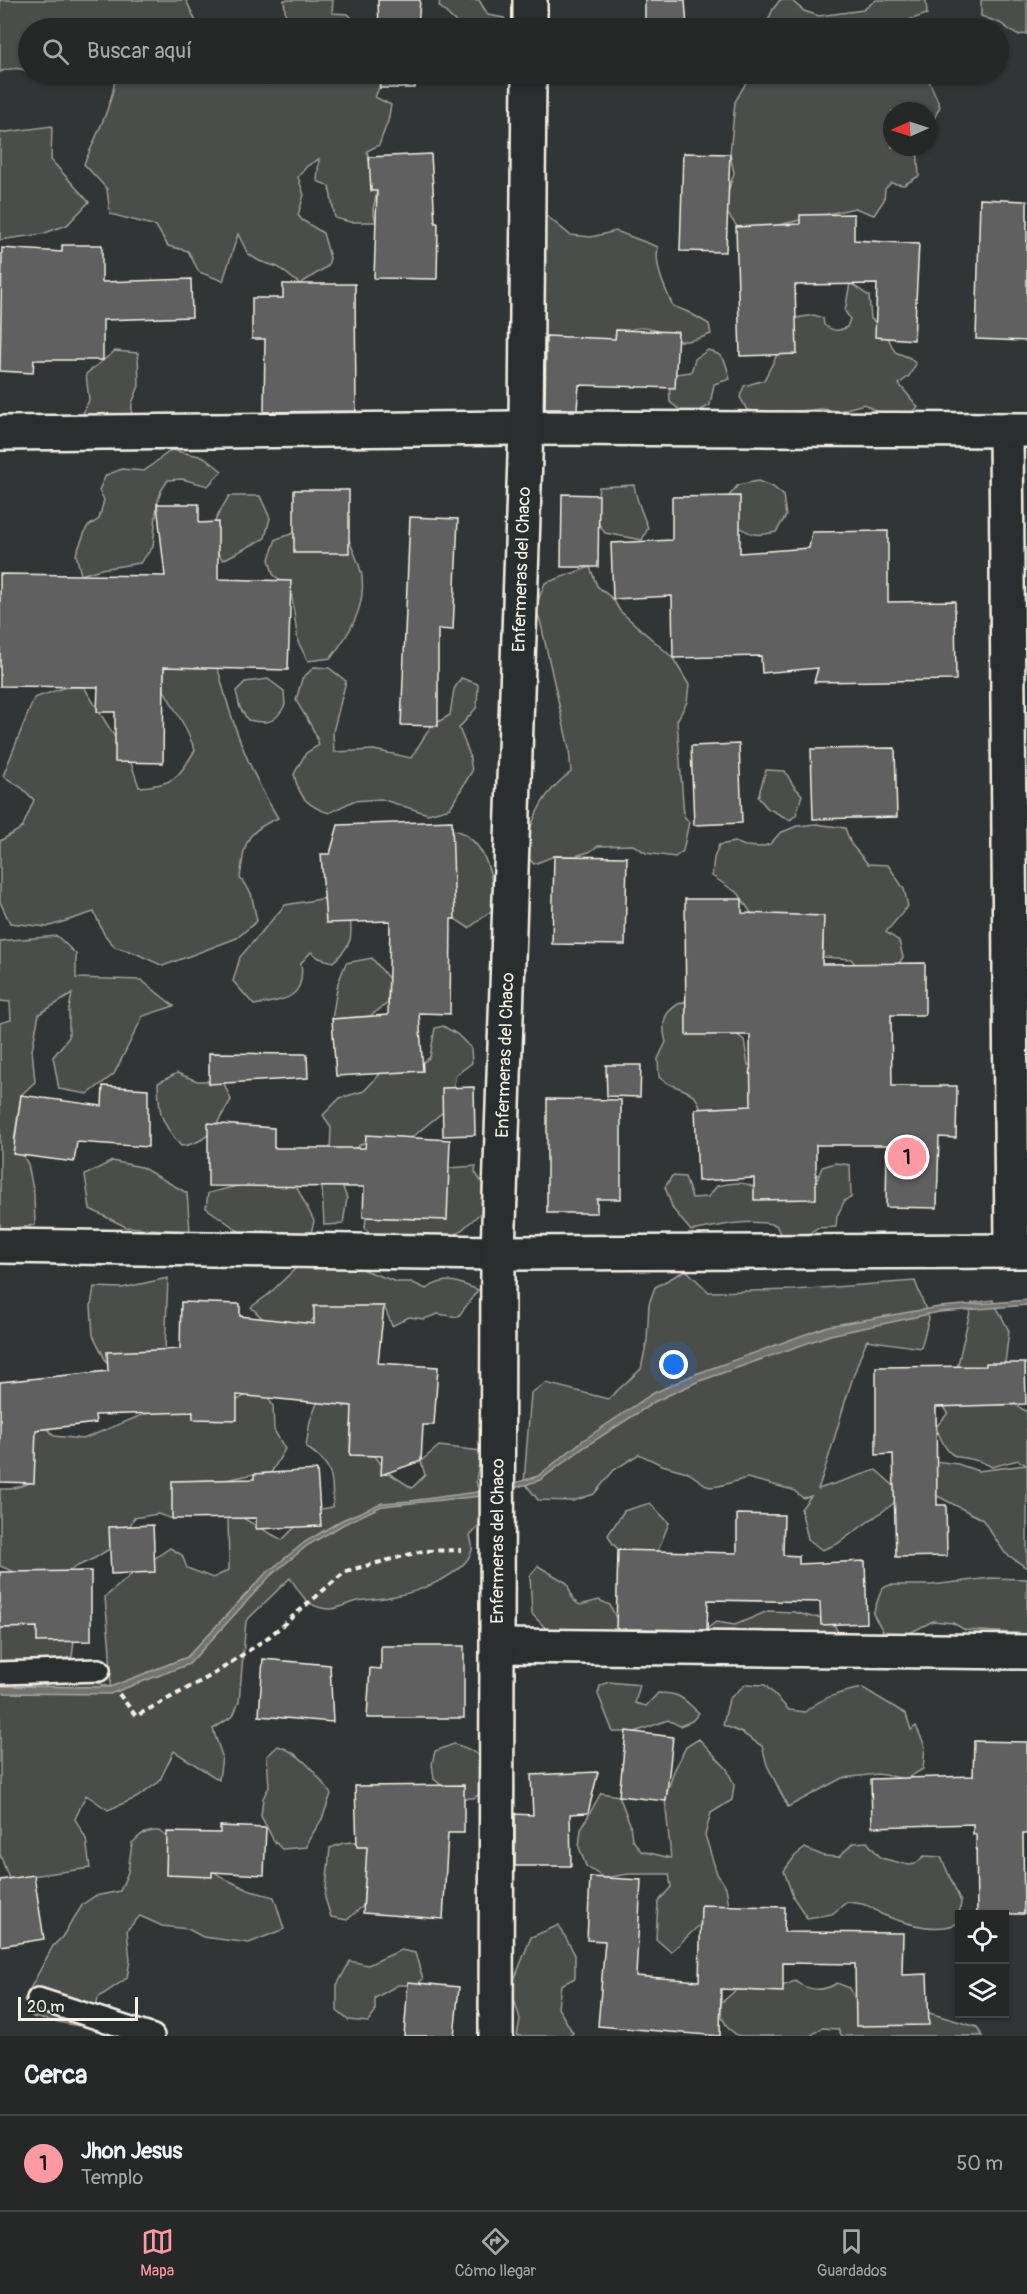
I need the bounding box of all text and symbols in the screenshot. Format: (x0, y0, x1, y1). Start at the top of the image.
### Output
search box (18, 18, 1009, 84)
icon: search (39, 35, 72, 68)
text: Buscar aquí (87, 37, 192, 65)
north arrow (883, 102, 937, 156)
street label: Enfermeras del Chaco (507, 486, 536, 653)
street label: Enfermeras del Chaco (490, 972, 519, 1138)
pin: 1 (888, 1134, 926, 1180)
your location (659, 1350, 688, 1379)
street label: Enfermeras del Chaco (486, 1458, 509, 1624)
map controls (955, 1910, 1009, 2018)
button: locate (955, 1910, 1009, 1964)
button: layers (955, 1964, 1009, 2018)
scale bar (18, 1994, 138, 2022)
text: 20 m (27, 1997, 65, 2017)
text: Cerca (24, 2059, 87, 2091)
text: Jhon Jesus (81, 2137, 182, 2165)
text: 1 (40, 2151, 47, 2176)
text: 50 m (956, 2151, 1003, 2176)
text: Templo (81, 2165, 143, 2190)
tab: Mapa (140, 2225, 174, 2281)
tab: Cómo llegar (455, 2225, 536, 2281)
tab: Guardados (817, 2225, 887, 2281)

